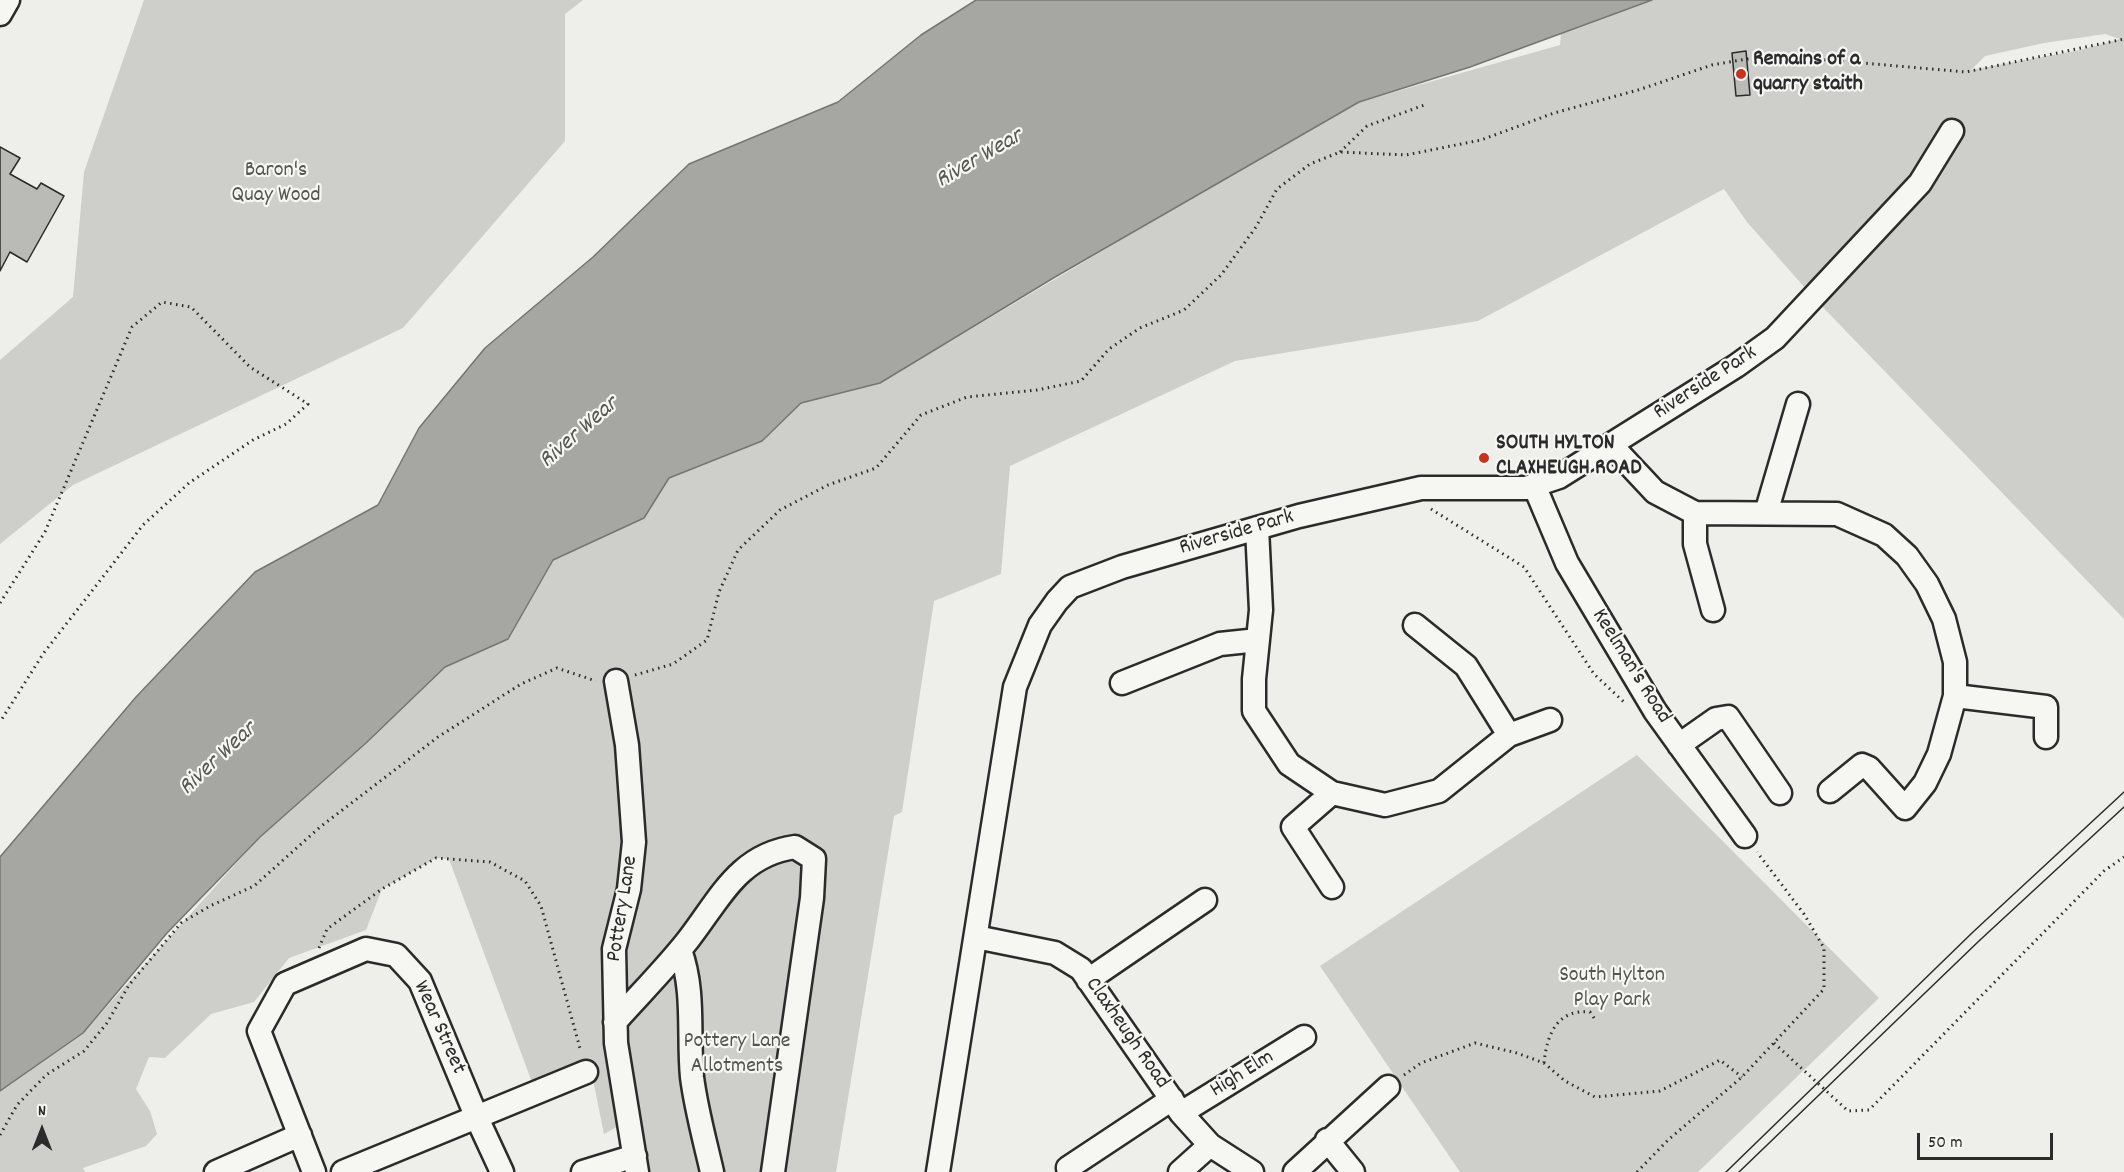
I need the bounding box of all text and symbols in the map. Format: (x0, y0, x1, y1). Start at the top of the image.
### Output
place label: Remains of a quarry staith (1753, 48, 1863, 100)
marker: Remains of a quarry staith (1734, 67, 1748, 81)
water label: River Wear (931, 124, 1029, 196)
park label: Baron's Quay Wood (231, 159, 321, 210)
street label: Riverside Park (1650, 341, 1762, 427)
water label: River Wear (534, 392, 626, 476)
place label: SOUTH HYLTON CLAXHEUGH ROAD (1496, 432, 1642, 484)
marker: SOUTH HYLTON CLAXHEUGH ROAD (1477, 451, 1491, 465)
street label: Riverside Park (1177, 505, 1297, 563)
street label: Keelman's Road (1584, 605, 1676, 729)
water label: River Wear (174, 717, 264, 803)
street label: Pottery Lane (603, 854, 645, 964)
park label: South Hylton Play Park (1559, 964, 1665, 1016)
street label: Claxheugh Road (1078, 973, 1174, 1095)
street label: Wear Street (406, 977, 470, 1079)
park label: Pottery Lane Allotments (684, 1030, 790, 1082)
street label: High Elm (1206, 1045, 1280, 1105)
north arrow (12, 1100, 72, 1160)
text: N (38, 1100, 46, 1123)
scale bar (1920, 1121, 2056, 1159)
text: 50 m (1928, 1131, 1963, 1156)

